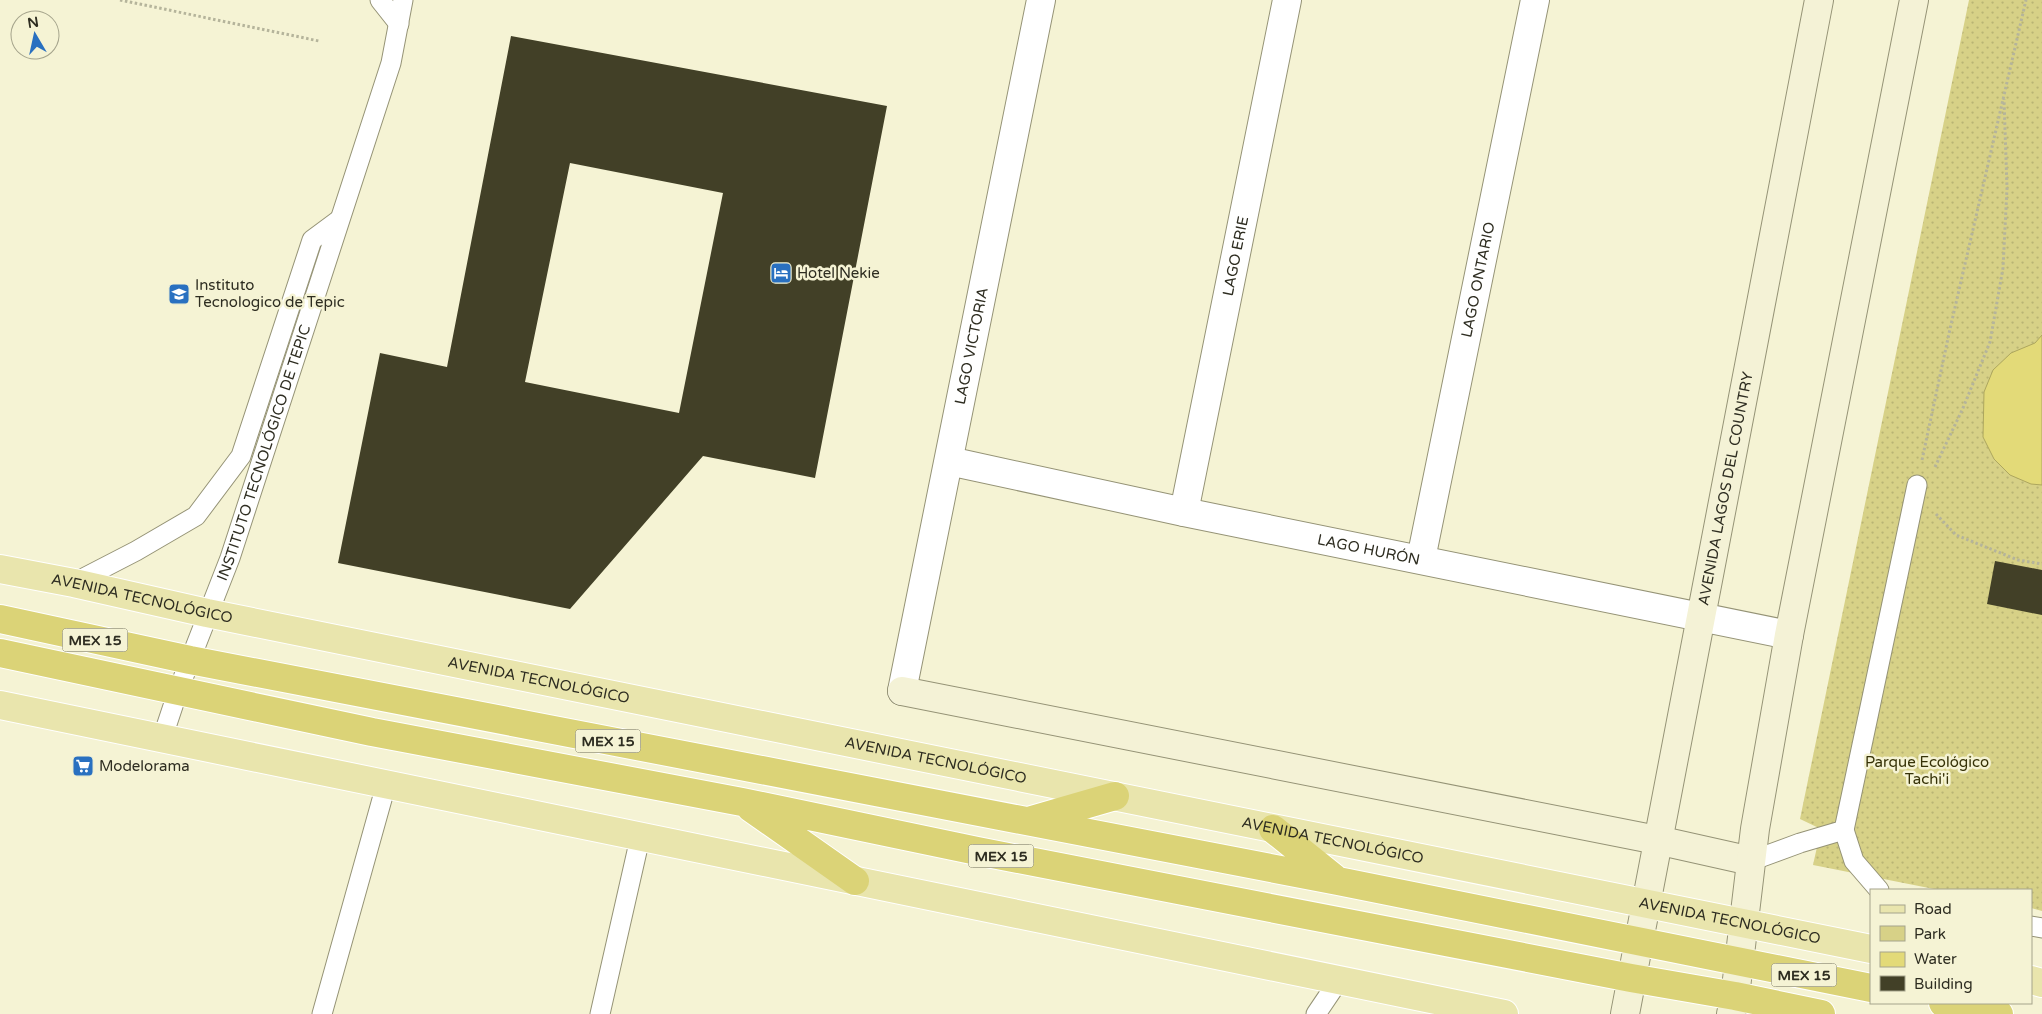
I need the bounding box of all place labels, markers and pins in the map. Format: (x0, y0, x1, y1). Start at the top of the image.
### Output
hotel icon: Hotel Nekie (769, 261, 793, 285)
place label: Hotel Nekie (797, 264, 880, 282)
place label: Instituto Tecnologico de Tepic (195, 276, 345, 311)
school or university icon: Instituto Tecnologico de Tepic (167, 282, 191, 306)
supermarket icon: Modelorama (71, 754, 95, 778)
place label: Modelorama (99, 757, 190, 775)

